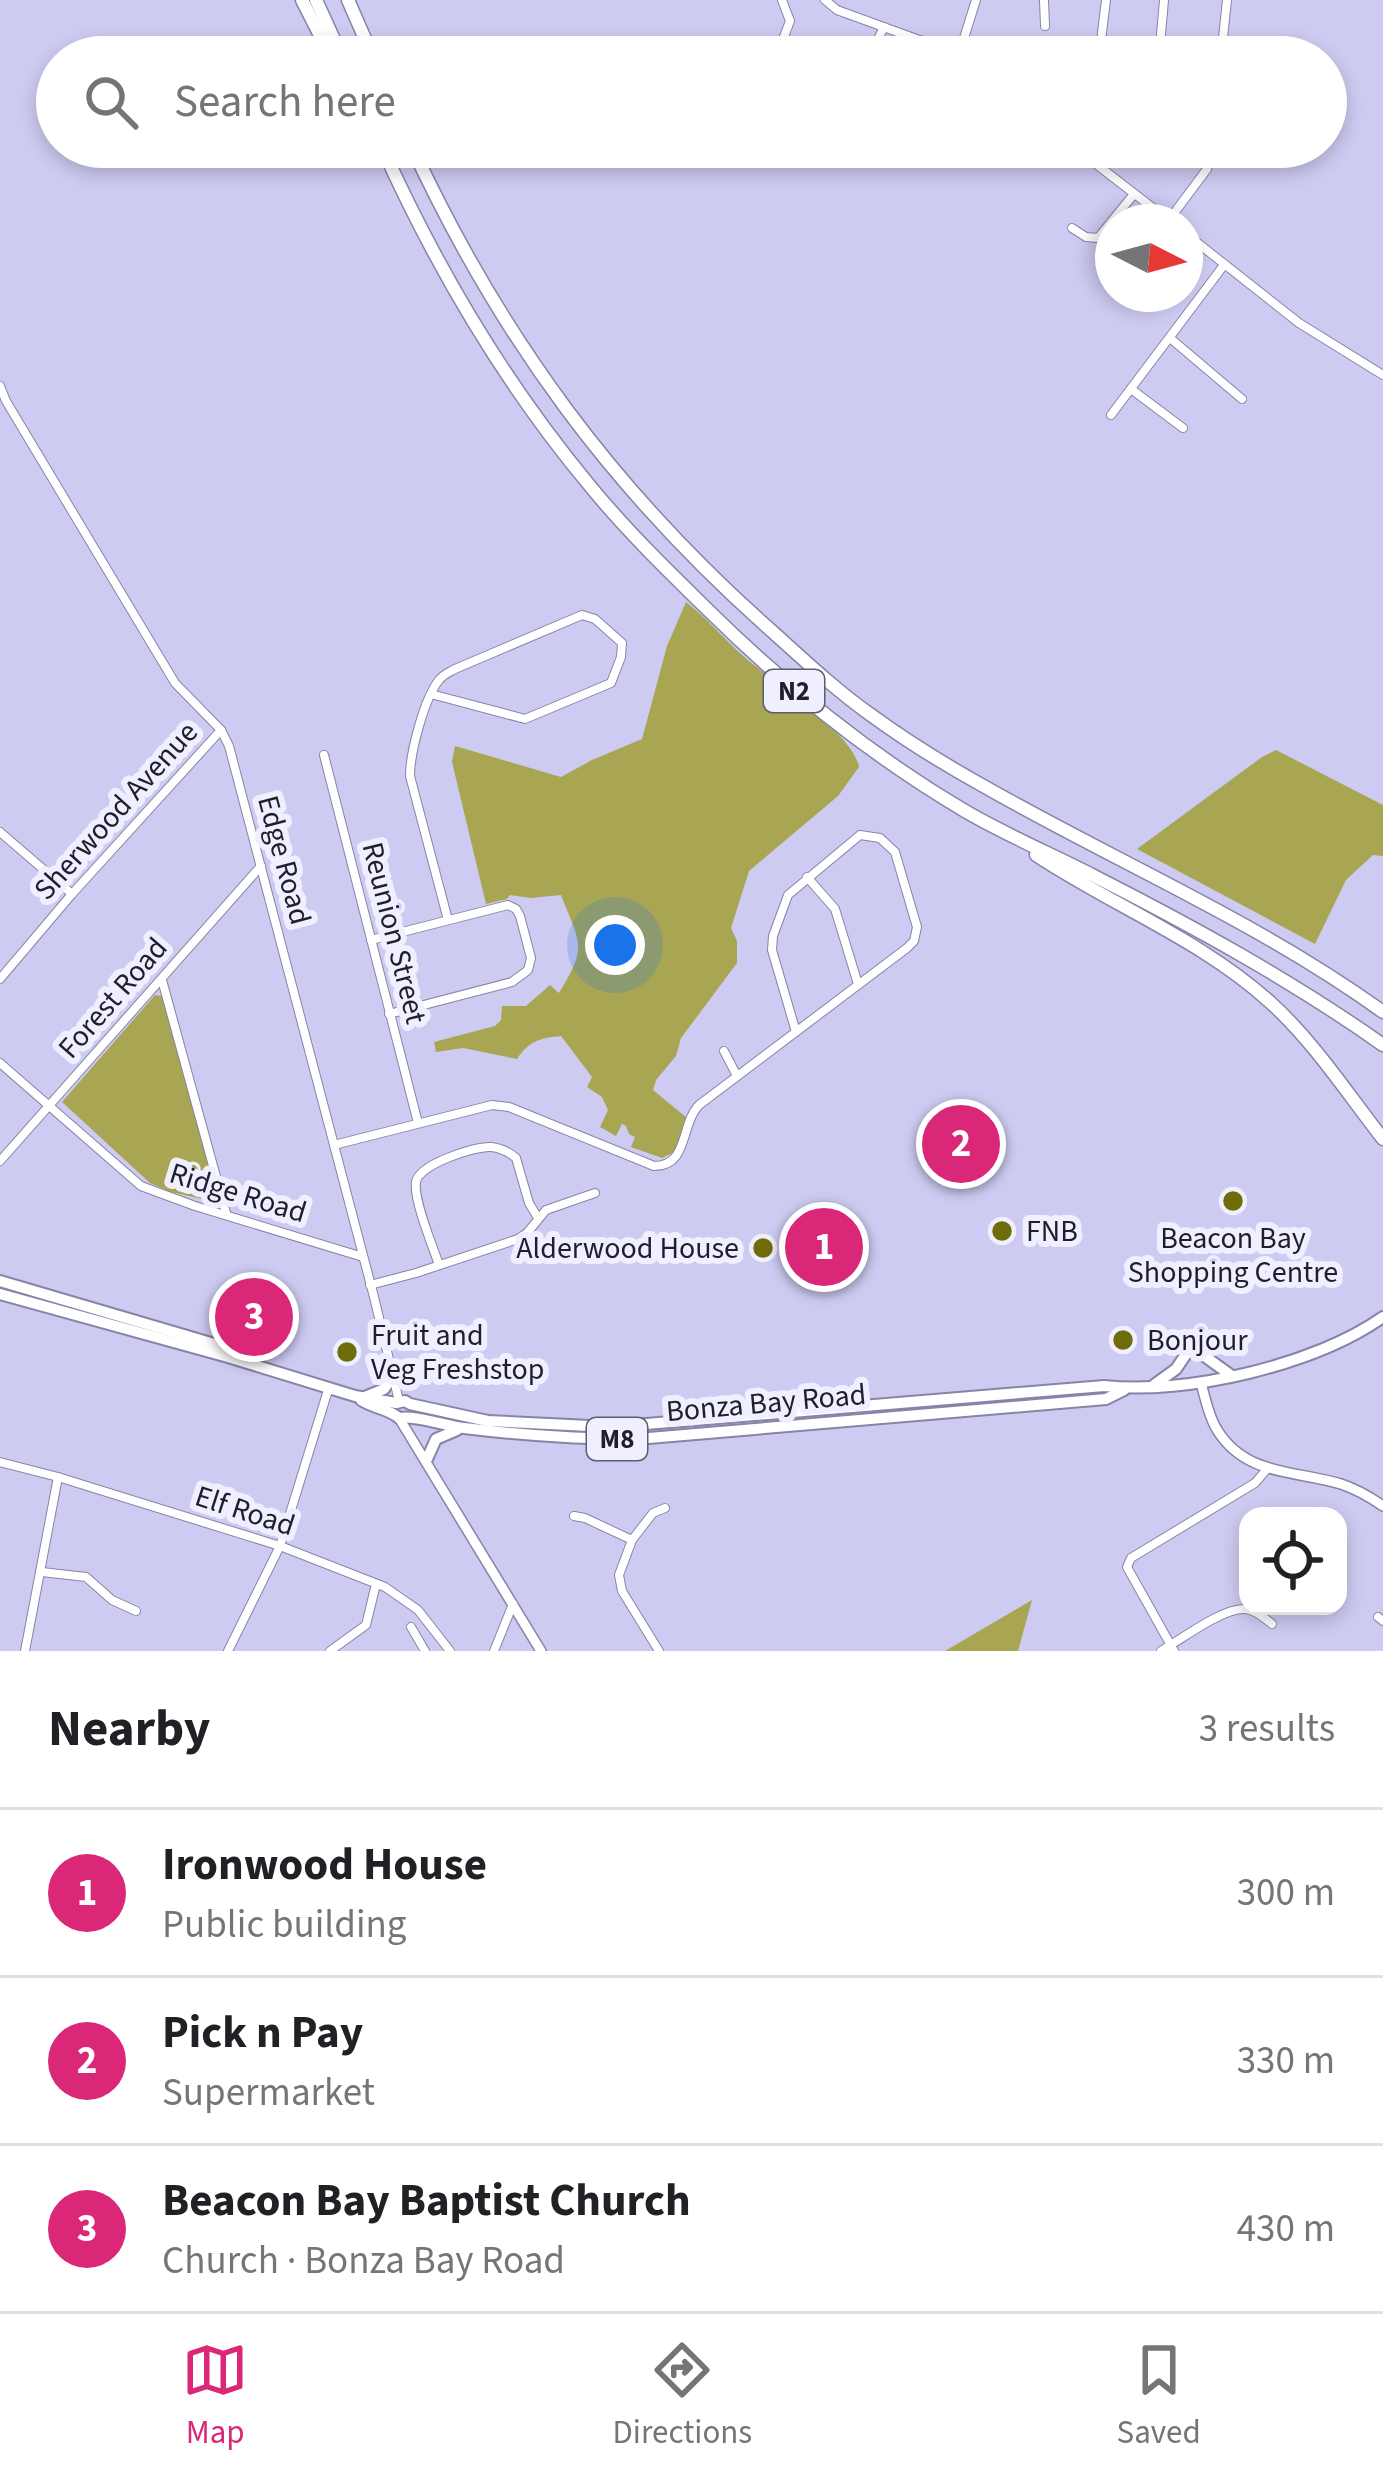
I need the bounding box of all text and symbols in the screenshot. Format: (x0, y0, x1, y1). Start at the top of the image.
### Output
search box (36, 36, 1347, 168)
icon: search (78, 69, 144, 135)
text: Search here (174, 70, 396, 134)
north arrow (1095, 204, 1203, 312)
road number: N2 (764, 670, 824, 712)
street label: Sherwood Avenue (24, 712, 208, 910)
street label: Edge Road (246, 791, 322, 929)
street label: Reunion Street (351, 838, 437, 1028)
your location (585, 915, 645, 975)
street label: Forest Road (48, 928, 178, 1068)
pin: 2 (922, 1099, 1000, 1189)
street label: Ridge Road (164, 1152, 312, 1234)
marker: Beacon Bay Shopping Centre (1220, 1188, 1246, 1214)
pin: 1 (785, 1202, 863, 1292)
place label: FNB (1026, 1210, 1078, 1253)
place label: Beacon Bay Shopping Centre (1128, 1217, 1338, 1294)
marker: FNB (989, 1218, 1015, 1244)
place label: Alderwood House (516, 1227, 739, 1270)
marker: Alderwood House (750, 1235, 776, 1261)
pin: 3 (215, 1272, 293, 1362)
place label: Fruit and Veg Freshstop (371, 1314, 544, 1391)
place label: Bonjour (1147, 1319, 1248, 1362)
marker: Bonjour (1110, 1327, 1136, 1353)
marker: Fruit and Veg Freshstop (334, 1339, 360, 1365)
street label: Bonza Bay Road (664, 1373, 868, 1433)
road number: M8 (587, 1418, 647, 1460)
street label: Elf Road (190, 1475, 300, 1547)
map controls (1239, 1507, 1347, 1615)
button: locate (1239, 1507, 1347, 1615)
text: Nearby (48, 1693, 210, 1765)
text: 3 results (1199, 1701, 1335, 1757)
text: Ironwood House (162, 1833, 487, 1897)
text: 1 (77, 1865, 97, 1921)
text: 300 m (1237, 1865, 1335, 1921)
text: Public building (162, 1897, 407, 1953)
text: Pick n Pay (162, 2001, 363, 2065)
text: 2 (77, 2033, 97, 2089)
text: 330 m (1237, 2033, 1335, 2089)
text: Supermarket (162, 2065, 375, 2121)
text: Beacon Bay Baptist Church (162, 2169, 691, 2233)
text: 3 (77, 2201, 97, 2257)
text: 430 m (1237, 2201, 1335, 2257)
text: Church · Bonza Bay Road (162, 2233, 565, 2289)
tab: Map (182, 2337, 248, 2456)
tab: Directions (613, 2337, 752, 2456)
tab: Saved (1117, 2337, 1201, 2456)

